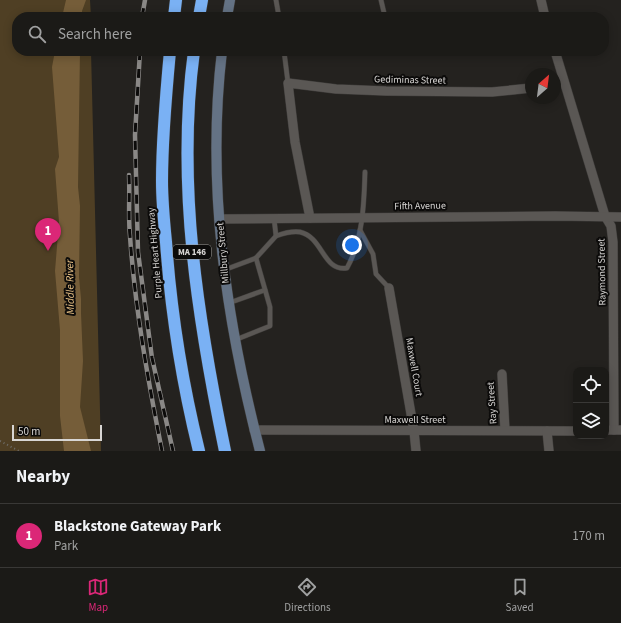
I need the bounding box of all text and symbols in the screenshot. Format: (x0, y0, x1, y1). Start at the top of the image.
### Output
search box (12, 12, 609, 56)
icon: search (26, 23, 48, 45)
text: Search here (58, 24, 132, 45)
north arrow (525, 68, 561, 104)
street label: Gediminas Street (374, 72, 447, 88)
street label: Fifth Avenue (394, 199, 446, 213)
street label: Purple Heart Highway (144, 207, 166, 299)
pin: 1 (35, 218, 61, 251)
street label: Millbury Street (213, 221, 233, 284)
your location (342, 235, 362, 255)
street label: Raymond Street (594, 238, 610, 306)
road number: MA 146 (173, 245, 211, 259)
water label: Middle River (62, 258, 78, 315)
street label: Maxwell Court (402, 337, 426, 398)
map controls (573, 367, 609, 439)
button: locate (573, 367, 609, 403)
street label: Ray Street (483, 381, 500, 425)
button: layers (573, 403, 609, 439)
street label: Maxwell Street (384, 413, 446, 427)
scale bar (12, 423, 102, 442)
text: 50 m (18, 424, 40, 439)
text: Nearby (16, 465, 70, 489)
text: Blackstone Gateway Park (54, 516, 221, 537)
text: 1 (26, 527, 32, 545)
text: 170 m (572, 527, 605, 545)
text: Park (54, 537, 78, 555)
tab: Map (87, 576, 109, 615)
tab: Directions (284, 576, 331, 615)
tab: Saved (506, 576, 534, 615)

